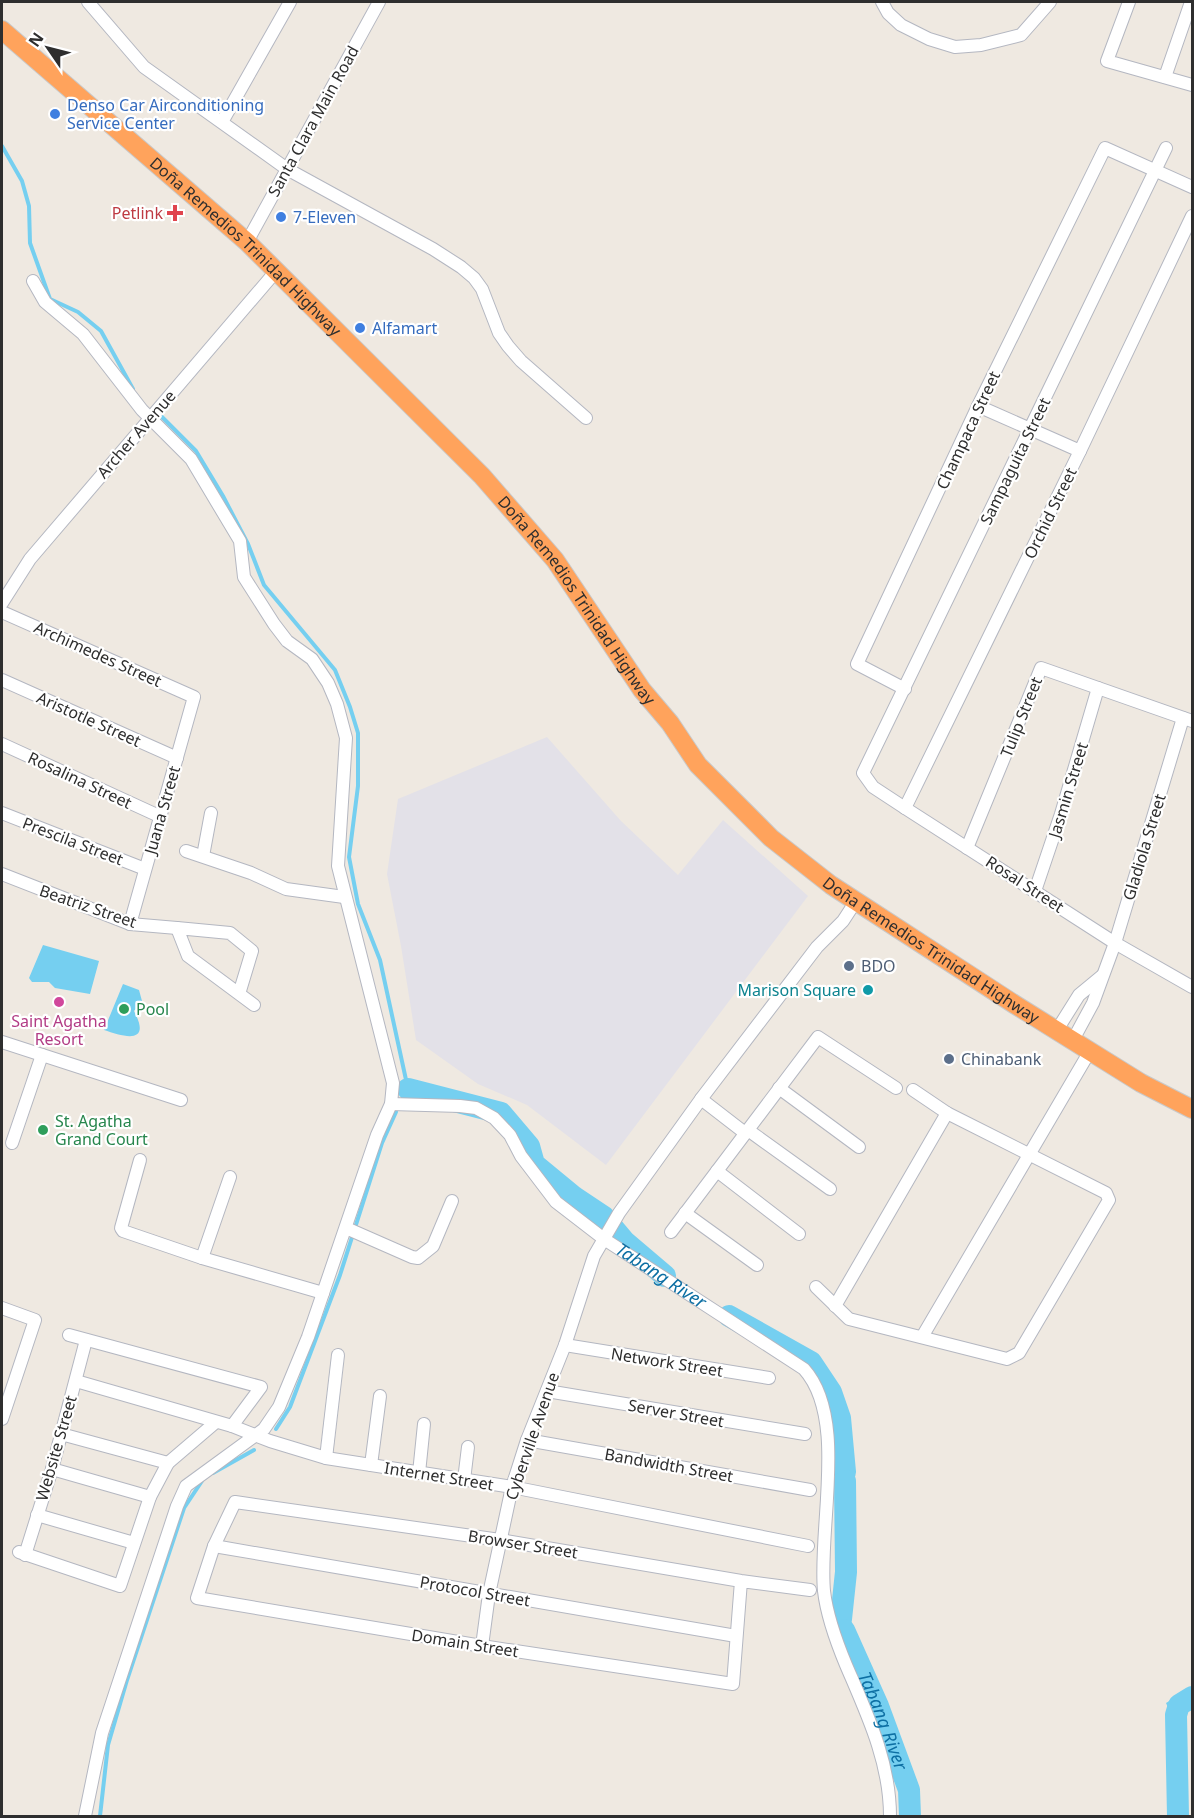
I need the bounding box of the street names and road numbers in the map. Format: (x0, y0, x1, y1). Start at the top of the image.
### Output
street label: Santa Clara Main Road (262, 42, 364, 200)
street label: Doña Remedios Trinidad Highway (145, 152, 347, 341)
street label: Champaca Street (931, 367, 1005, 493)
street label: Archer Avenue (92, 385, 180, 483)
street label: Sampaguita Street (975, 394, 1055, 528)
street label: Orchid Street (1018, 463, 1082, 562)
street label: Doña Remedios Trinidad Highway (493, 491, 661, 710)
street label: Archimedes Street (31, 616, 166, 692)
street label: Tulip Street (995, 673, 1047, 760)
street label: Aristotle Street (33, 686, 145, 752)
street label: Jasmin Street (1042, 739, 1093, 842)
street label: Rosalina Street (24, 746, 136, 814)
street label: Juana Street (138, 763, 185, 859)
street label: Gladiola Street (1117, 791, 1171, 903)
street label: Prescila Street (19, 812, 127, 870)
street label: Rosal Street (982, 850, 1069, 918)
street label: Doña Remedios Trinidad Highway (818, 872, 1044, 1029)
street label: Beatriz Street (37, 879, 140, 933)
street label: Network Street (609, 1342, 725, 1382)
street label: Cyberville Avenue (500, 1369, 564, 1503)
street label: Website Street (30, 1392, 82, 1503)
street label: Server Street (626, 1394, 726, 1432)
street label: Bandwidth Street (603, 1443, 735, 1487)
street label: Internet Street (383, 1457, 495, 1496)
street label: Browser Street (467, 1524, 580, 1564)
street label: Protocol Street (418, 1570, 532, 1612)
street label: Domain Street (410, 1624, 520, 1662)

